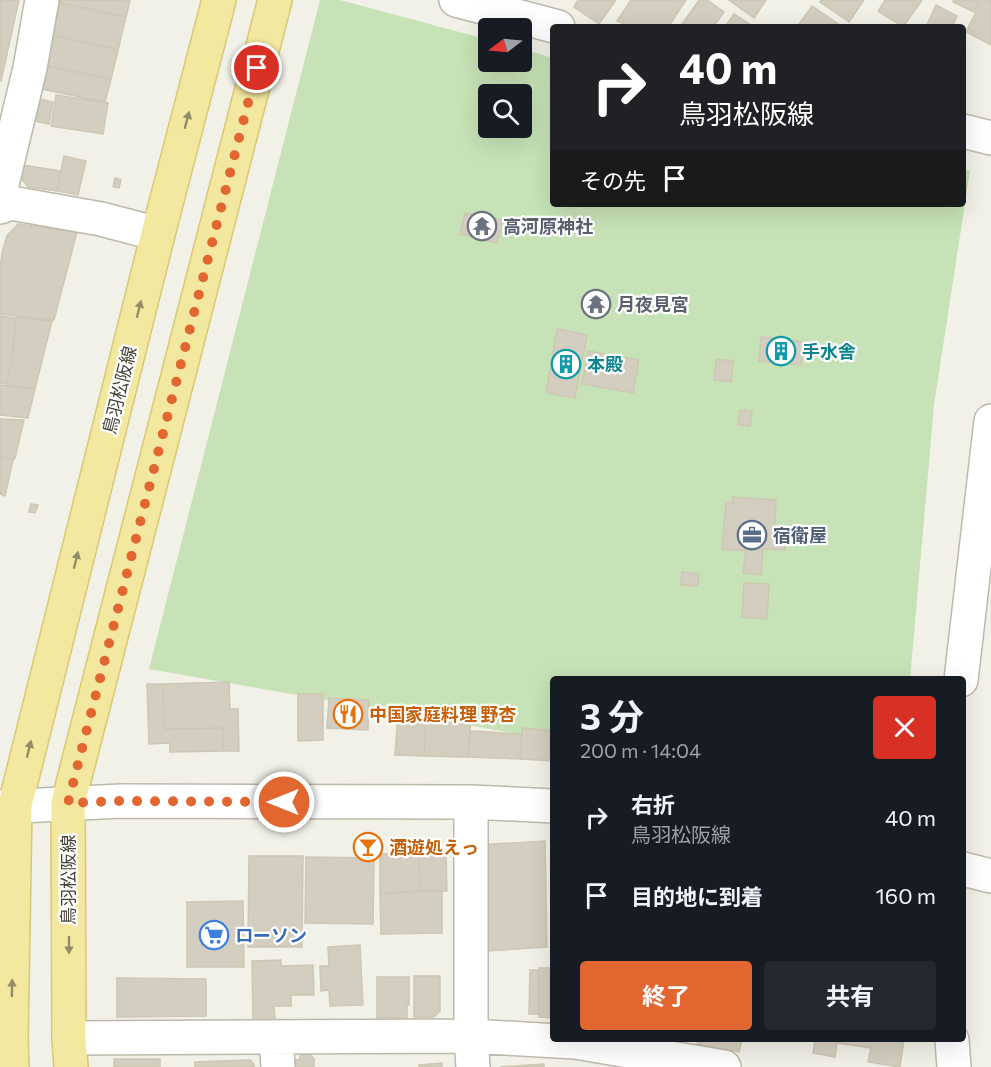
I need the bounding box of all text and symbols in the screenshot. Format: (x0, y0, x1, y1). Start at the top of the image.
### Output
north arrow (478, 18, 532, 72)
map controls (478, 18, 532, 138)
text: 40 m (679, 41, 777, 93)
pin (231, 42, 282, 93)
icon: right (580, 48, 658, 126)
icon: arrive (240, 51, 273, 84)
button: search (478, 84, 532, 138)
text: 鳥羽松阪線 (679, 97, 814, 130)
one-way arrow (183, 111, 193, 130)
icon: arrive (658, 162, 691, 195)
text: その先 (580, 167, 646, 194)
temple icon: 高河原神社 (466, 210, 498, 242)
place label: 高河原神社 (503, 215, 593, 237)
temple icon: 月夜見宮 (580, 288, 612, 320)
place label: 月夜見宮 (617, 293, 689, 315)
one-way arrow (134, 300, 144, 319)
building icon: 手水舎 (765, 335, 797, 367)
place label: 手水舎 (802, 340, 856, 362)
street label: 鳥羽松阪線 (97, 344, 141, 436)
building icon: 本殿 (550, 348, 582, 380)
place label: 本殿 (587, 353, 623, 375)
office icon: 宿衛屋 (736, 519, 768, 551)
place label: 宿衛屋 (773, 524, 827, 546)
one-way arrow (72, 550, 82, 569)
text: 3 分 (580, 693, 644, 737)
button: close (873, 696, 936, 759)
restaurant icon: 中国家庭料理 野杏 (332, 698, 364, 730)
place label: 中国家庭料理 野杏 (369, 703, 516, 725)
text: 200 m · 14:04 (580, 738, 701, 762)
one-way arrow (24, 740, 34, 758)
position arrow (252, 770, 316, 834)
text: 右折 (631, 791, 675, 818)
icon: right (580, 801, 613, 834)
text: 40 m (885, 804, 936, 831)
text: 鳥羽松阪線 (631, 822, 731, 846)
bar icon: 酒遊処えっ (352, 831, 384, 863)
street label: 鳥羽松阪線 (57, 835, 79, 925)
place label: 酒遊処えっ (389, 836, 479, 858)
icon: arrive (580, 879, 613, 912)
text: 160 m (875, 882, 936, 909)
text: 目的地に到着 (631, 883, 763, 910)
supermarket icon: ローソン (198, 919, 230, 951)
place label: ローソン (235, 924, 307, 946)
one-way arrow (64, 936, 74, 955)
button: 終了 (580, 961, 752, 1030)
button: 共有 (764, 961, 936, 1030)
one-way arrow (7, 978, 17, 997)

